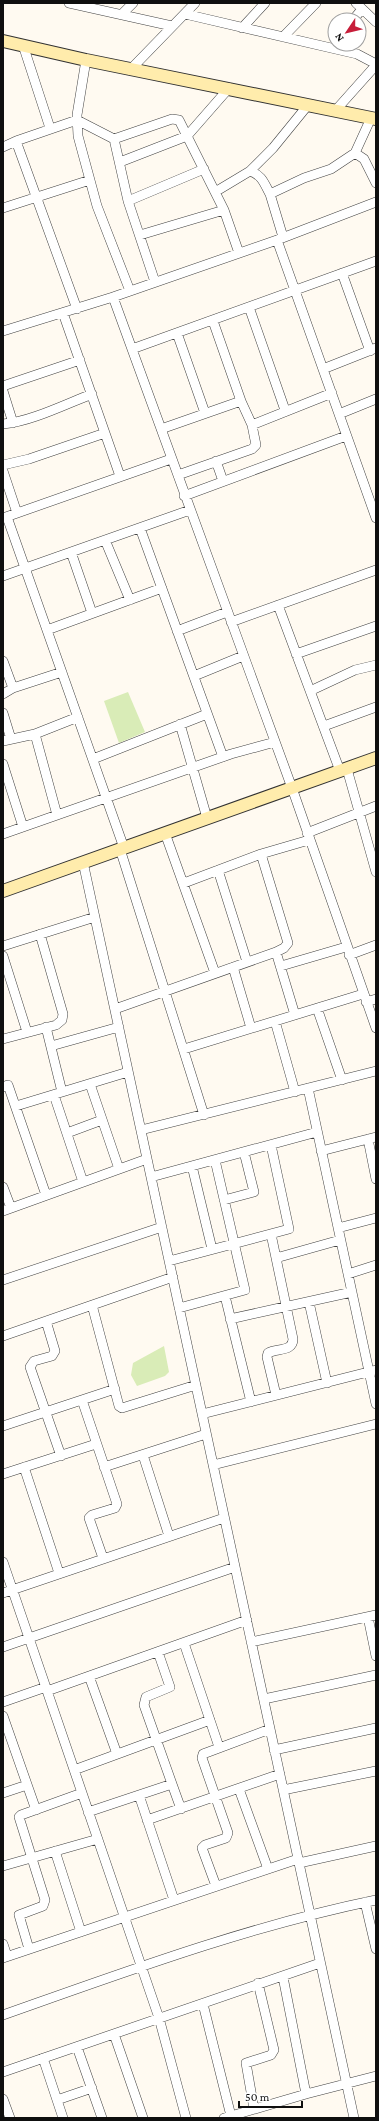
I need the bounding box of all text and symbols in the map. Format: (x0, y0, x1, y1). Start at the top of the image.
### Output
north arrow (327, 12, 367, 52)
text: N (331, 31, 346, 44)
scale bar (239, 2083, 302, 2109)
text: 50 m (245, 2090, 270, 2104)

